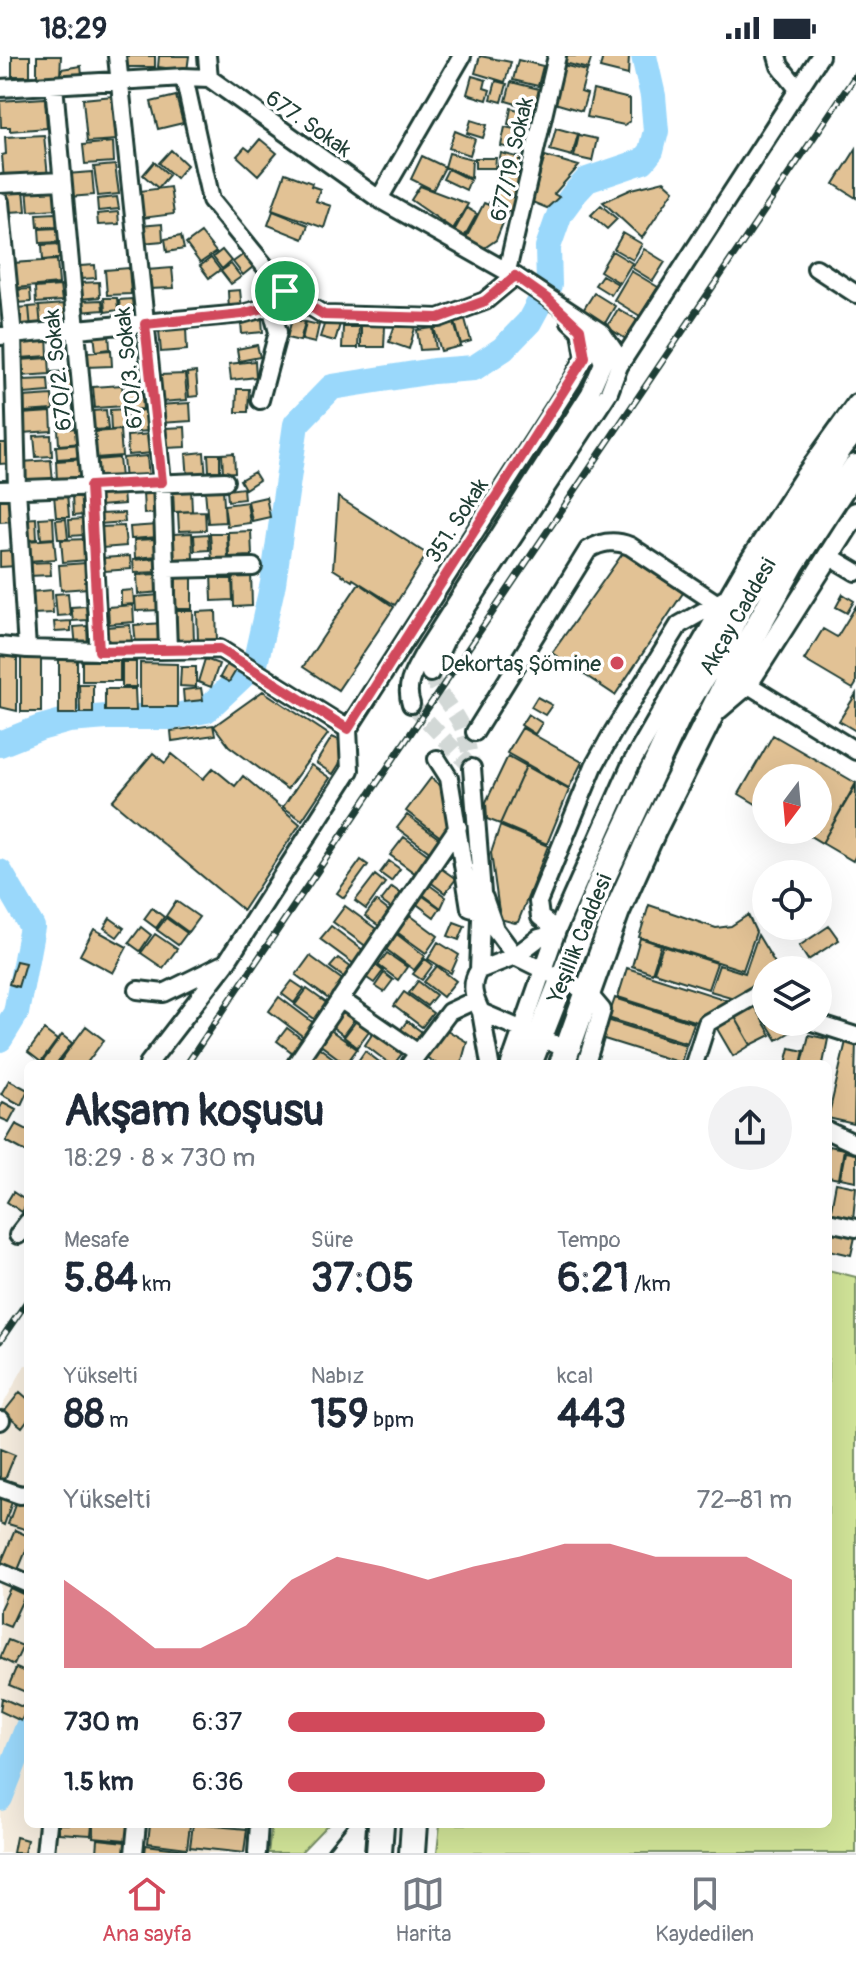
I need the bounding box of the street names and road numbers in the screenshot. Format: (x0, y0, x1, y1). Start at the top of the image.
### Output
street label: 677. Sokak (260, 84, 357, 164)
street label: 677/19. Sokak (484, 94, 540, 224)
street label: 670/3. Sokak (109, 306, 149, 430)
street label: 670/2. Sokak (38, 308, 78, 432)
street label: 351. Sokak (419, 473, 495, 568)
street label: Akçay Caddesi (693, 553, 783, 680)
street label: Yeşillik Caddesi (541, 870, 619, 1008)

